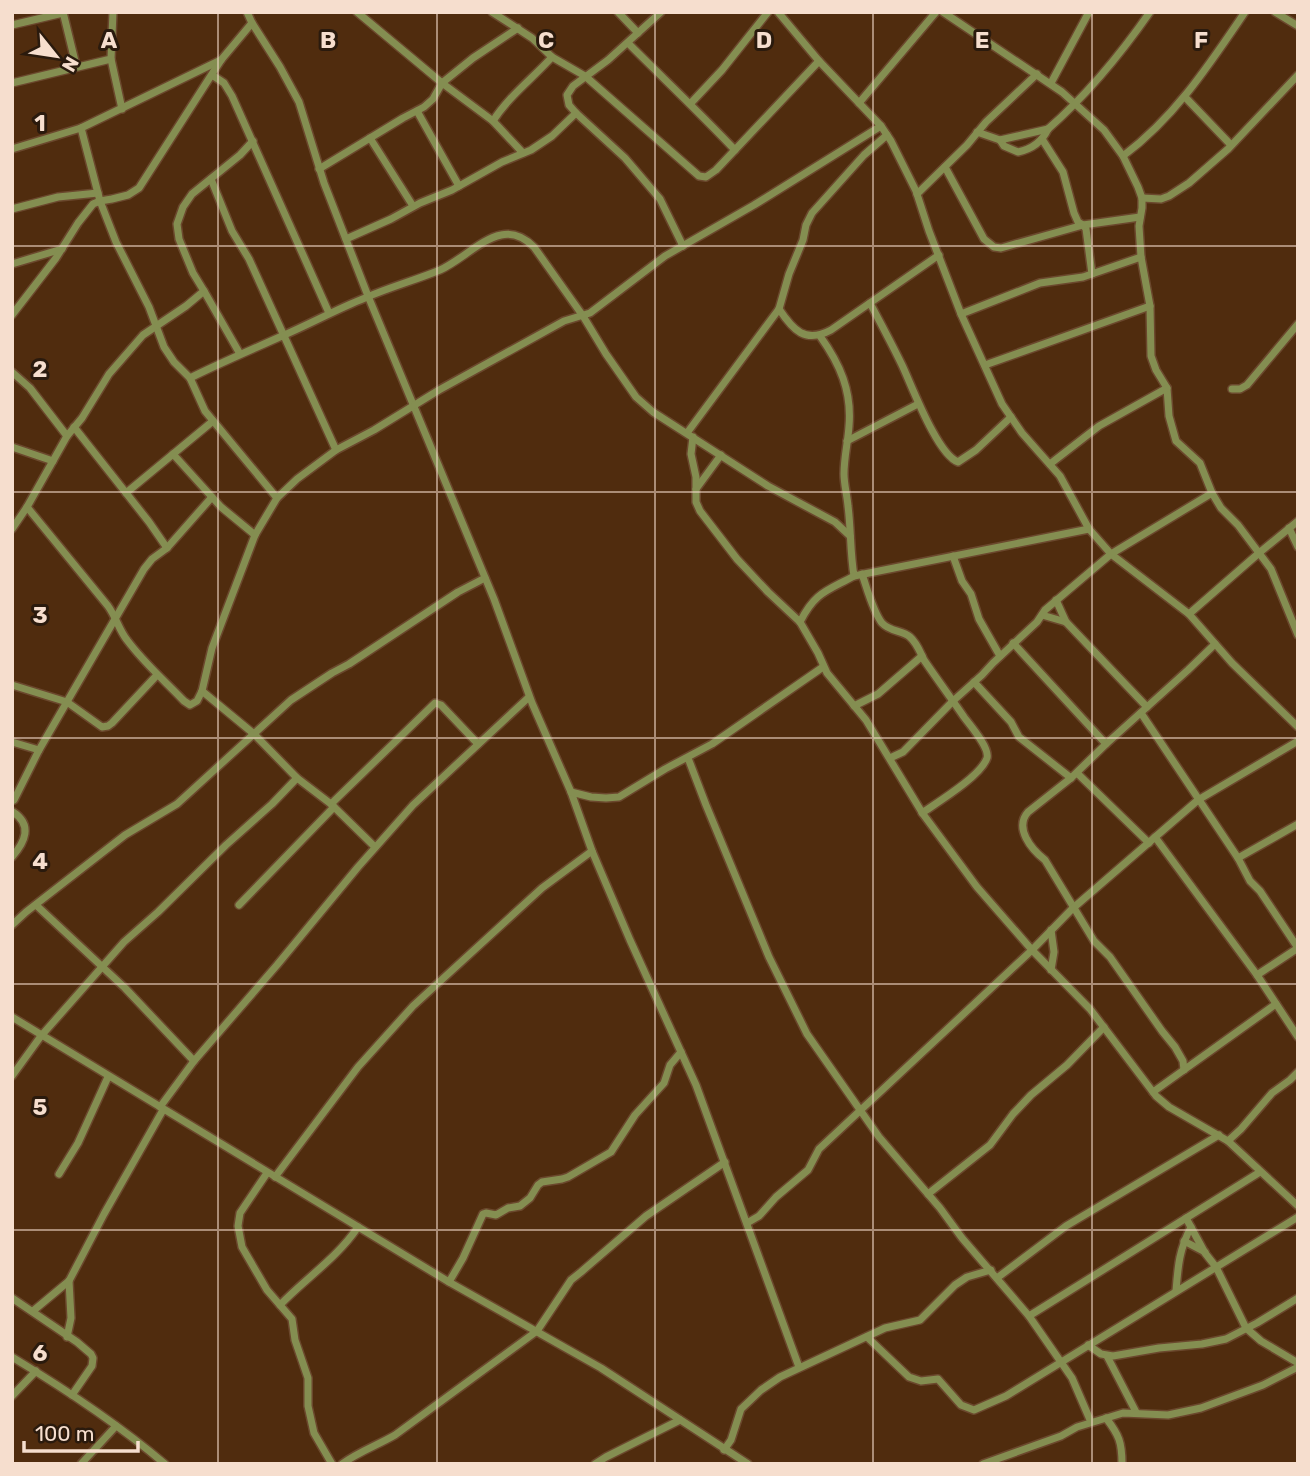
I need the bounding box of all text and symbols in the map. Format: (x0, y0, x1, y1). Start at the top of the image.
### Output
north arrow (21, 21, 91, 91)
text: A (101, 26, 118, 54)
text: B (320, 26, 336, 54)
text: C (538, 26, 554, 54)
text: D (756, 26, 772, 54)
text: E (975, 26, 989, 54)
text: F (1194, 26, 1208, 54)
text: N (57, 53, 84, 76)
text: 1 (34, 109, 46, 137)
text: 2 (33, 355, 47, 383)
text: 3 (32, 601, 48, 629)
text: 4 (32, 847, 48, 875)
text: 5 (33, 1093, 48, 1121)
text: 6 (33, 1339, 48, 1367)
scale bar (24, 1410, 138, 1454)
text: 100 m (35, 1421, 94, 1446)

